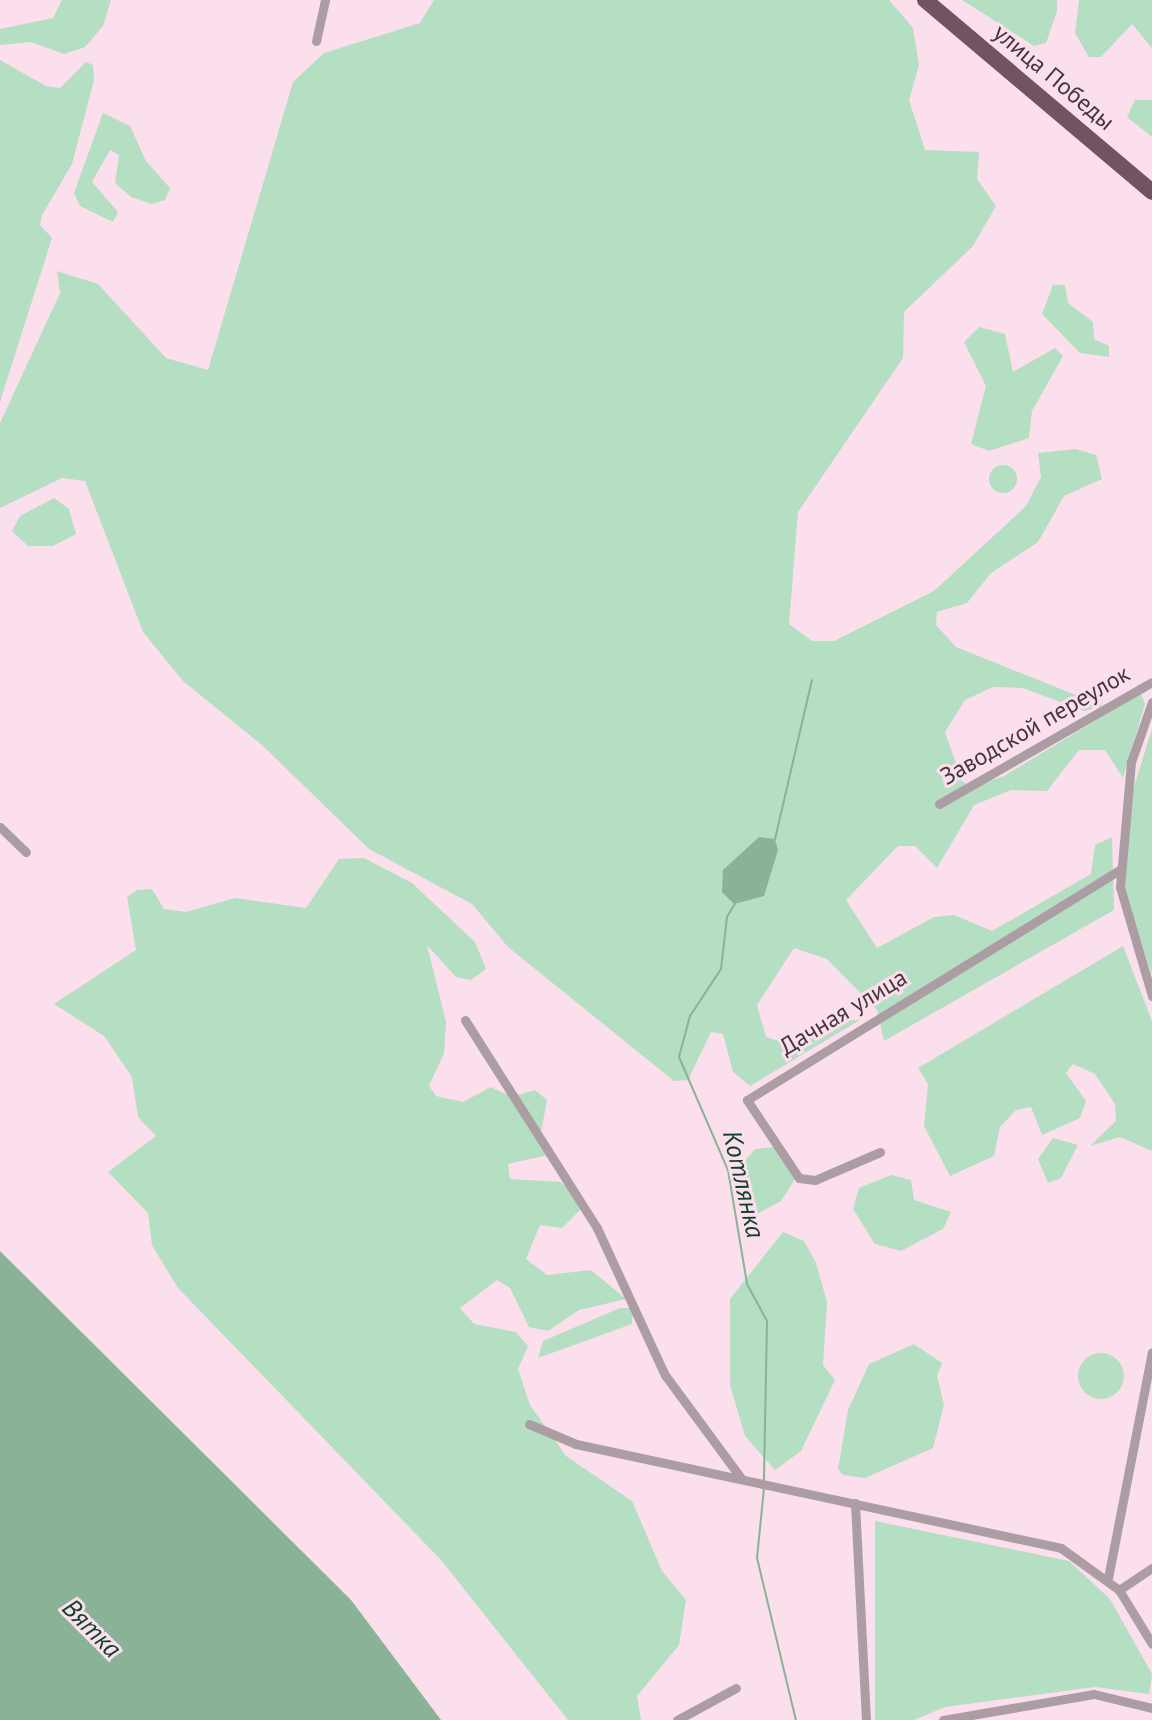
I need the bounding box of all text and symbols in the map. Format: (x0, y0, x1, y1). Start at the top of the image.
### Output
street label: улица Победы (987, 18, 1121, 136)
street label: Заводской переулок (935, 659, 1135, 791)
street label: Дачная улица (774, 963, 912, 1061)
water label: Котлянка (716, 1127, 772, 1241)
water label: Вятка (56, 1592, 128, 1664)

